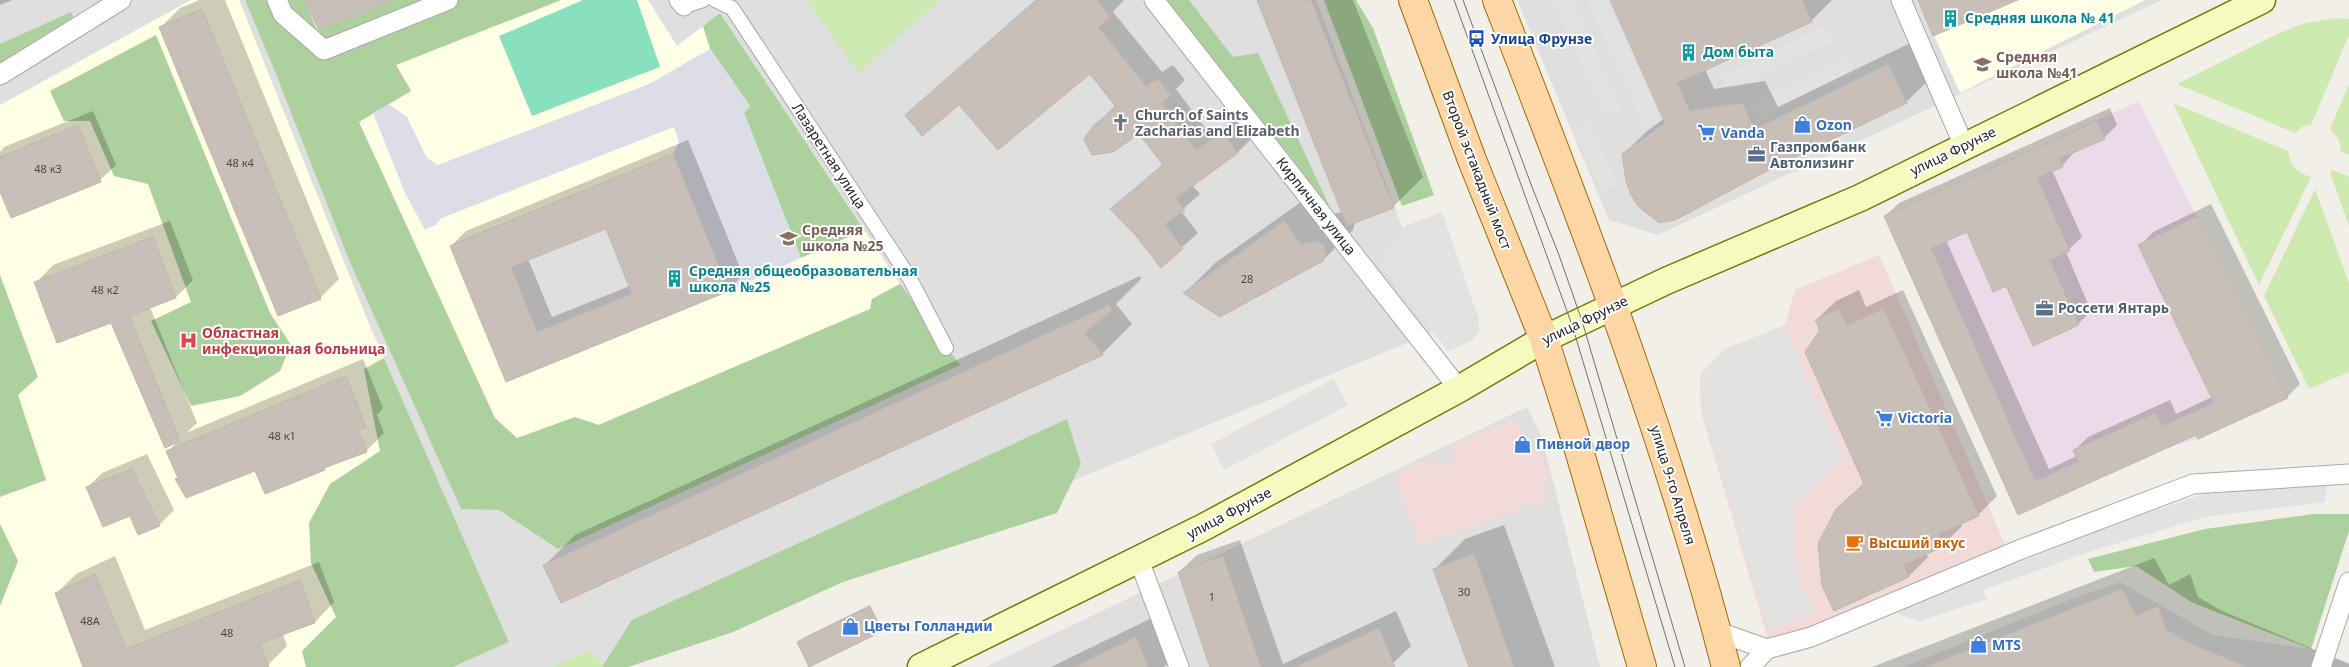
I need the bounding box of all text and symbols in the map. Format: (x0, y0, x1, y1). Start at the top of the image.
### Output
building icon: Средняя школа № 41 (1941, 8, 1961, 28)
place label: Средняя школа № 41 (1965, 8, 2115, 27)
bus stop icon: Улица Фрунзе (1467, 29, 1487, 49)
place label: Улица Фрунзе (1491, 29, 1592, 48)
building icon: Дом быта (1679, 42, 1699, 62)
place label: Дом быта (1703, 42, 1774, 61)
place label: Средняя школа №41 (1996, 47, 2078, 82)
school or university icon: Средняя школа №41 (1972, 55, 1992, 75)
street label: Второй эстакадный мост (1438, 88, 1517, 252)
street label: Лазаретная улица (788, 99, 871, 212)
place label: Church of Saints Zacharias and Elizabeth (1135, 105, 1300, 140)
church icon: Church of Saints Zacharias and Elizabeth (1111, 113, 1131, 133)
shop icon: Ozon (1792, 115, 1812, 135)
place label: Ozon (1816, 115, 1852, 134)
street label: улица Фрунзе (1907, 121, 1999, 180)
supermarket icon: Vanda (1697, 123, 1717, 143)
place label: Vanda (1721, 123, 1765, 142)
place label: Газпромбанк Автолизинг (1770, 137, 1867, 172)
office icon: Газпромбанк Автолизинг (1746, 145, 1766, 165)
street label: Кирпичная улица (1272, 153, 1361, 258)
house number: 48 к4 (226, 155, 254, 170)
house number: 48 к3 (34, 161, 62, 176)
place label: Средняя школа №25 (802, 220, 884, 255)
school or university icon: Средняя школа №25 (778, 228, 798, 248)
place label: Средняя общеобразовательная школа №25 (689, 261, 918, 296)
building icon: Средняя общеобразовательная школа №25 (665, 269, 685, 289)
house number: 28 (1241, 271, 1253, 286)
house number: 48 к2 (91, 282, 119, 297)
street label: улица Фрунзе (1539, 290, 1631, 349)
office icon: Россети Янтарь (2034, 298, 2054, 318)
place label: Россети Янтарь (2058, 298, 2169, 317)
place label: Областная инфекционная больница (202, 323, 385, 358)
hospital icon: Областная инфекционная больница (178, 331, 198, 351)
supermarket icon: Victoria (1874, 408, 1894, 428)
place label: Victoria (1898, 408, 1952, 427)
street label: улица 9-го Апреля (1646, 423, 1701, 547)
house number: 48 к1 (268, 428, 296, 443)
shop icon: Пивной двор (1512, 434, 1532, 454)
place label: Пивной двор (1536, 434, 1630, 453)
street label: улица Фрунзе (1183, 482, 1275, 543)
cafe icon: Высший вкус (1845, 533, 1865, 553)
place label: Высший вкус (1869, 533, 1965, 552)
house number: 30 (1458, 584, 1470, 599)
house number: 1 (1209, 589, 1215, 604)
house number: 48А (80, 613, 101, 628)
shop icon: Цветы Голландии (840, 616, 860, 636)
place label: Цветы Голландии (864, 616, 993, 635)
house number: 48 (221, 625, 233, 640)
shop icon: MTS (1968, 635, 1988, 655)
place label: MTS (1992, 635, 2021, 654)

